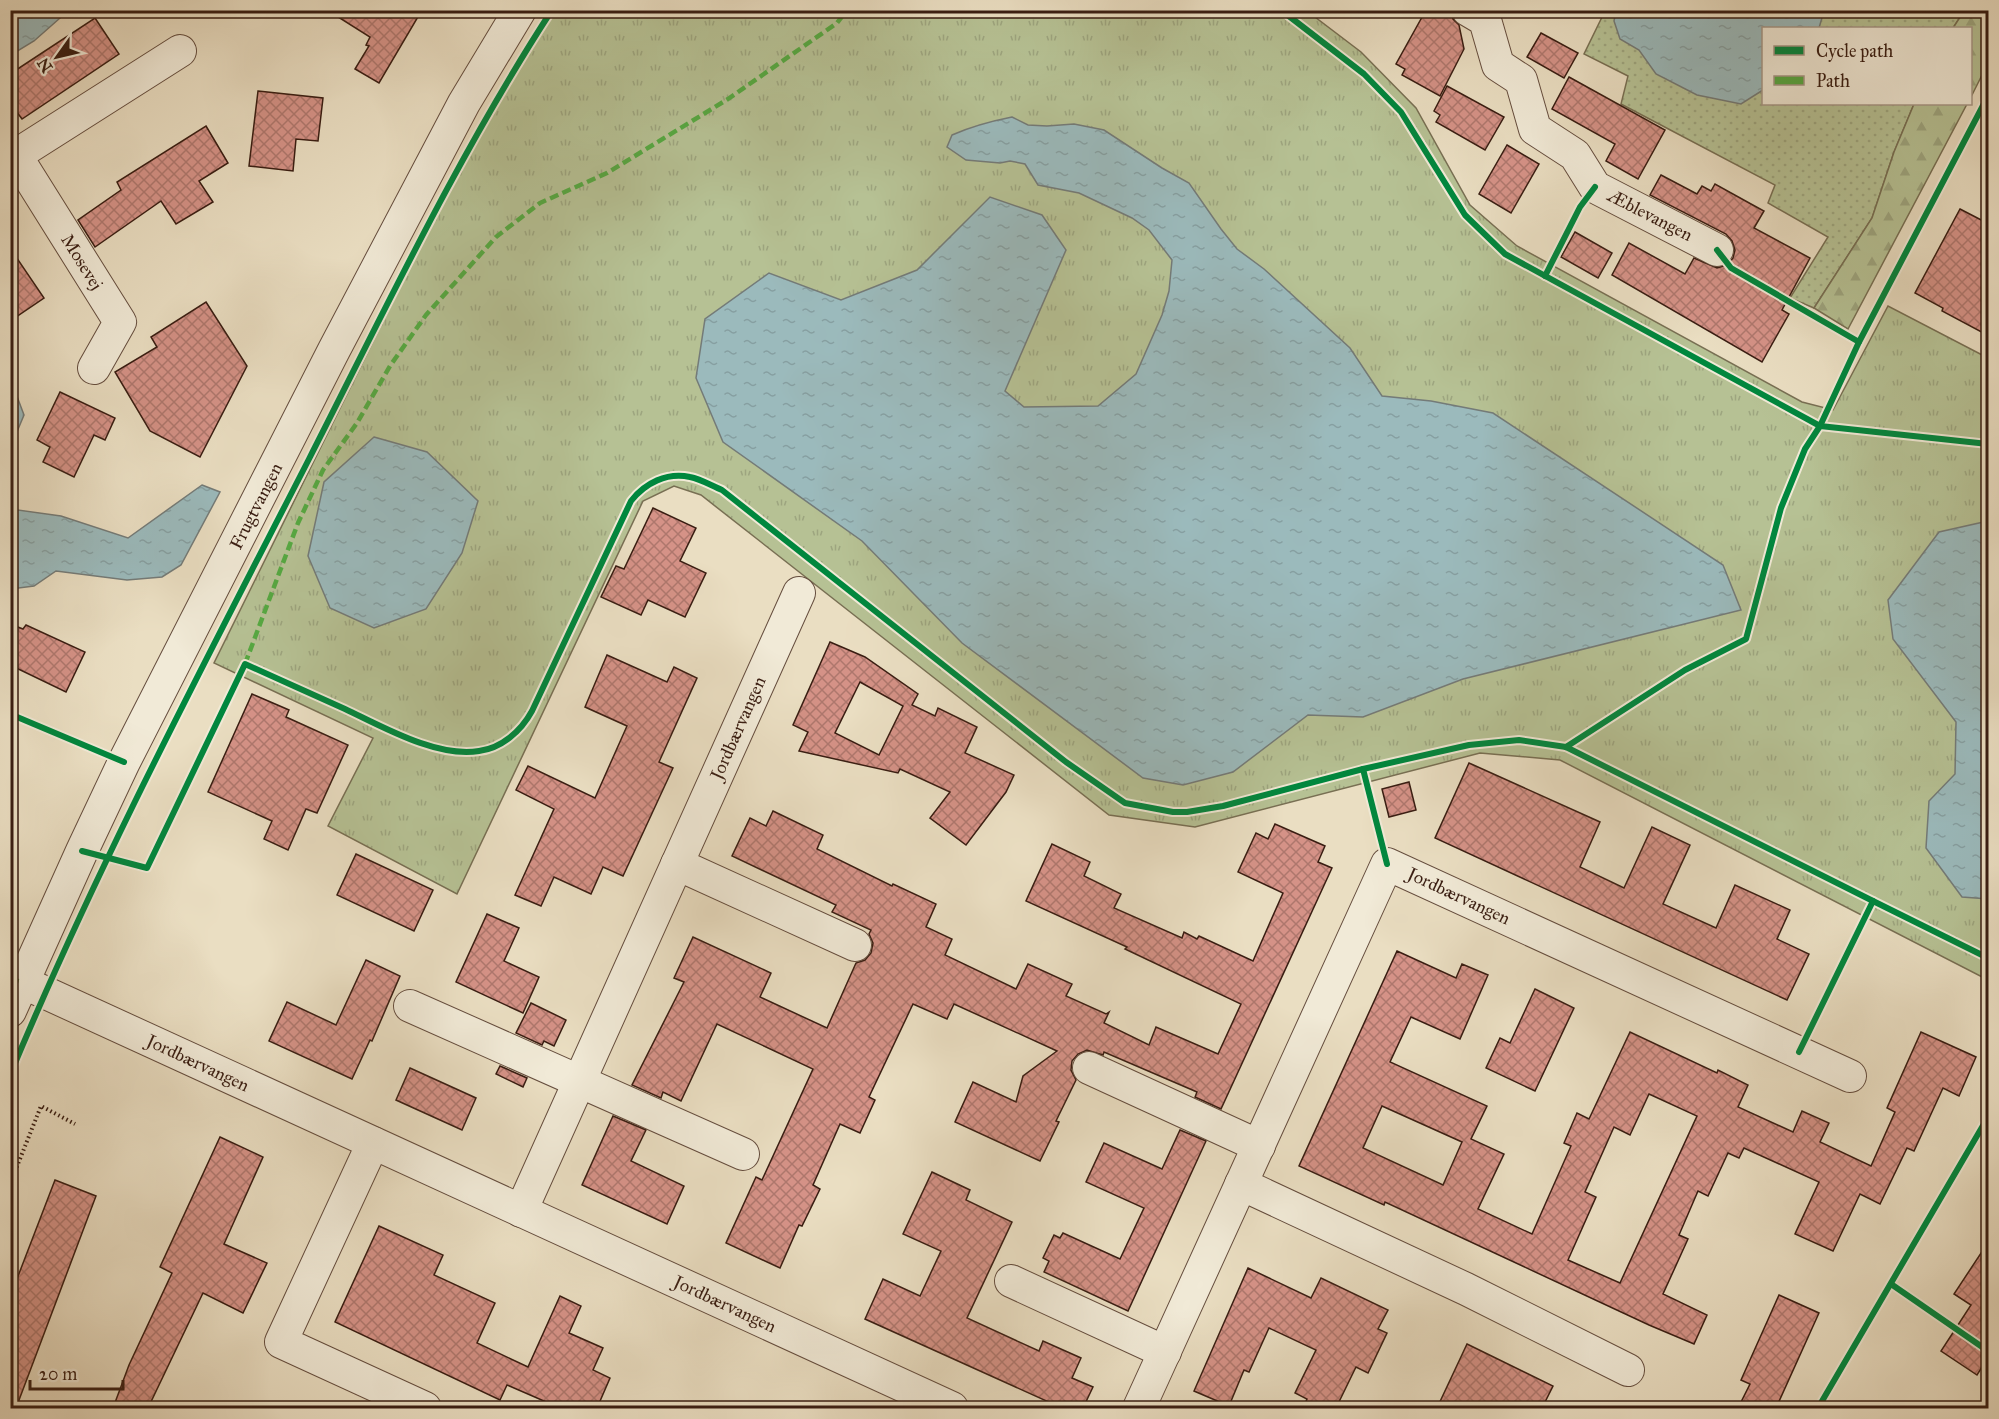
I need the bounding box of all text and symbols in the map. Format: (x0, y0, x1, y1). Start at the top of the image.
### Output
north arrow (27, 27, 87, 87)
legend (1762, 27, 1972, 105)
text: Cycle path (1816, 40, 1893, 62)
text: N (33, 54, 57, 76)
text: Path (1816, 70, 1850, 92)
street label: Æblevangen (1602, 184, 1697, 247)
street label: Mosevej (56, 230, 108, 294)
street label: Frugtvangen (225, 459, 288, 553)
street label: Jordbærvangen (705, 673, 772, 785)
street label: Jordbærvangen (1402, 862, 1514, 930)
street label: Jordbærvangen (141, 1029, 253, 1097)
street label: Jordbærvangen (668, 1270, 780, 1338)
scale bar (30, 1353, 123, 1391)
text: 20 m (39, 1363, 77, 1385)

